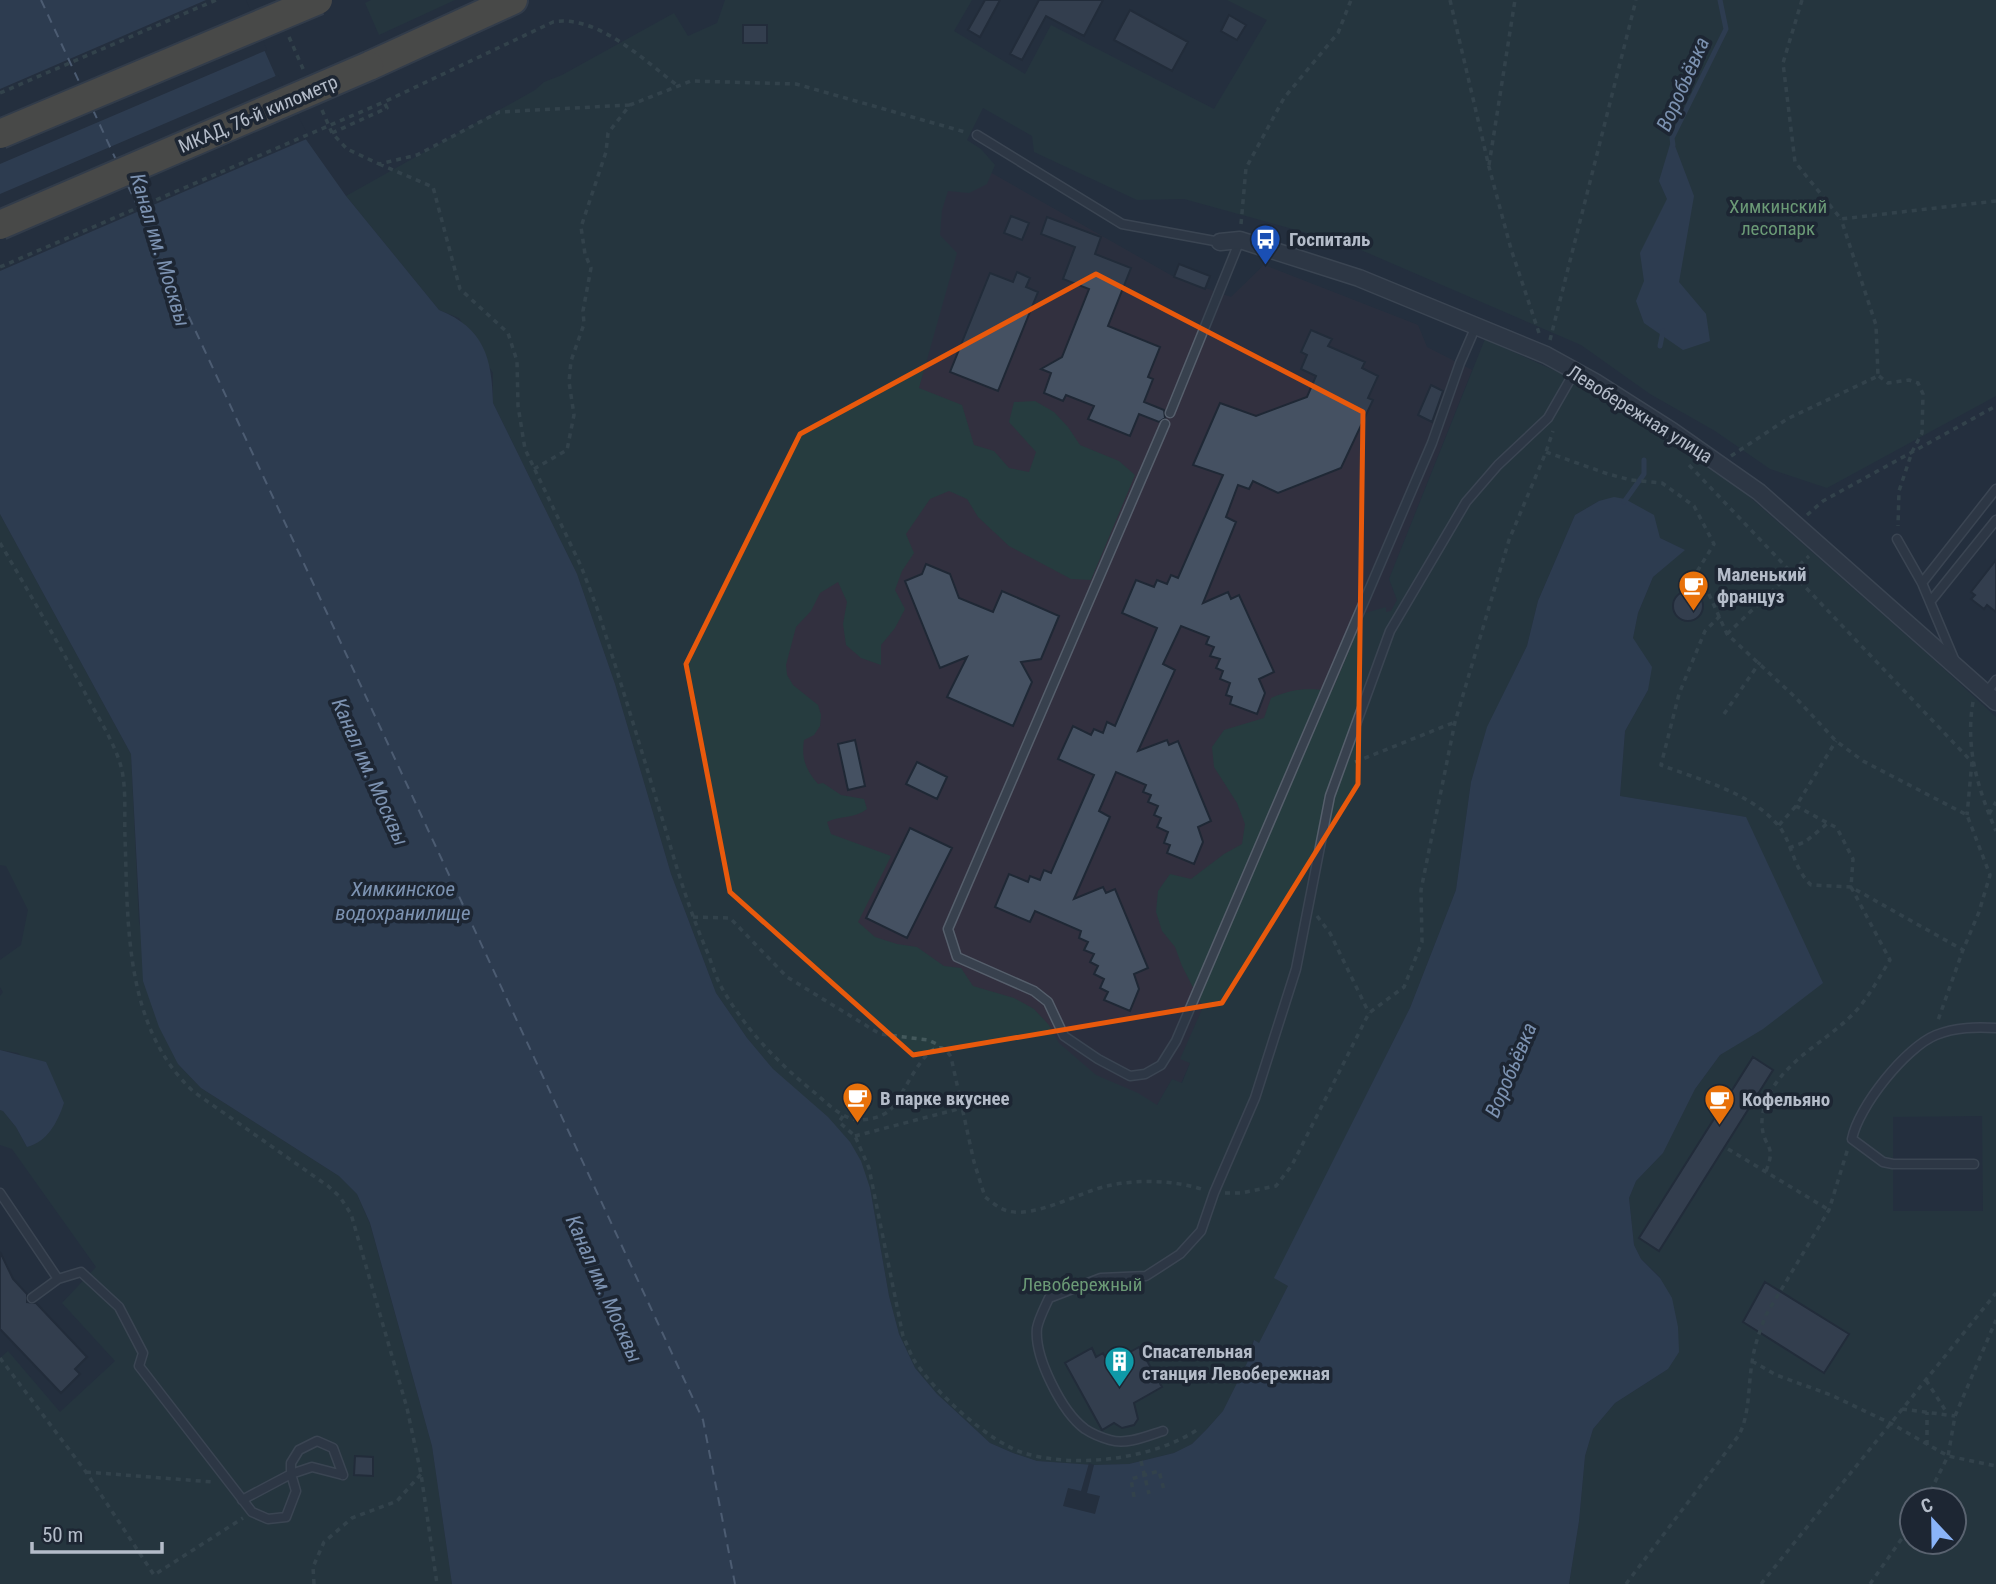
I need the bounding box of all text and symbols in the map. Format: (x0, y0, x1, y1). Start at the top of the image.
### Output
water label: Воробьёвка (1652, 33, 1714, 135)
street label: МКАД, 76-й километр (175, 70, 341, 158)
water label: Канал им. Москвы (125, 170, 195, 330)
park label: Химкинский лесопарк (1729, 195, 1827, 240)
bus stop icon: Госпиталь (1249, 222, 1283, 266)
place label: Госпиталь (1289, 228, 1370, 251)
street label: Левобережная улица (1563, 360, 1717, 468)
place label: Маленький француз (1717, 563, 1806, 608)
cafe icon: Маленький француз (1677, 568, 1711, 612)
water label: Канал им. Москвы (327, 694, 413, 850)
water label: Химкинское водохранилище (335, 877, 471, 925)
water label: Воробьёвка (1480, 1019, 1542, 1121)
cafe icon: В парке вкуснее (840, 1081, 874, 1125)
cafe icon: Кофельяно (1702, 1082, 1736, 1126)
place label: В парке вкуснее (880, 1087, 1010, 1110)
place label: Кофельяно (1742, 1088, 1830, 1111)
water label: Канал им. Москвы (561, 1211, 647, 1367)
park label: Левобережный (1022, 1273, 1142, 1296)
place label: Спасательная станция Левобережная (1142, 1340, 1330, 1385)
building icon: Спасательная станция Левобережная (1102, 1345, 1136, 1389)
north arrow (1898, 1486, 1968, 1556)
text: С (1917, 1493, 1936, 1518)
scale bar (32, 1510, 161, 1554)
text: 50 m (42, 1523, 83, 1547)

